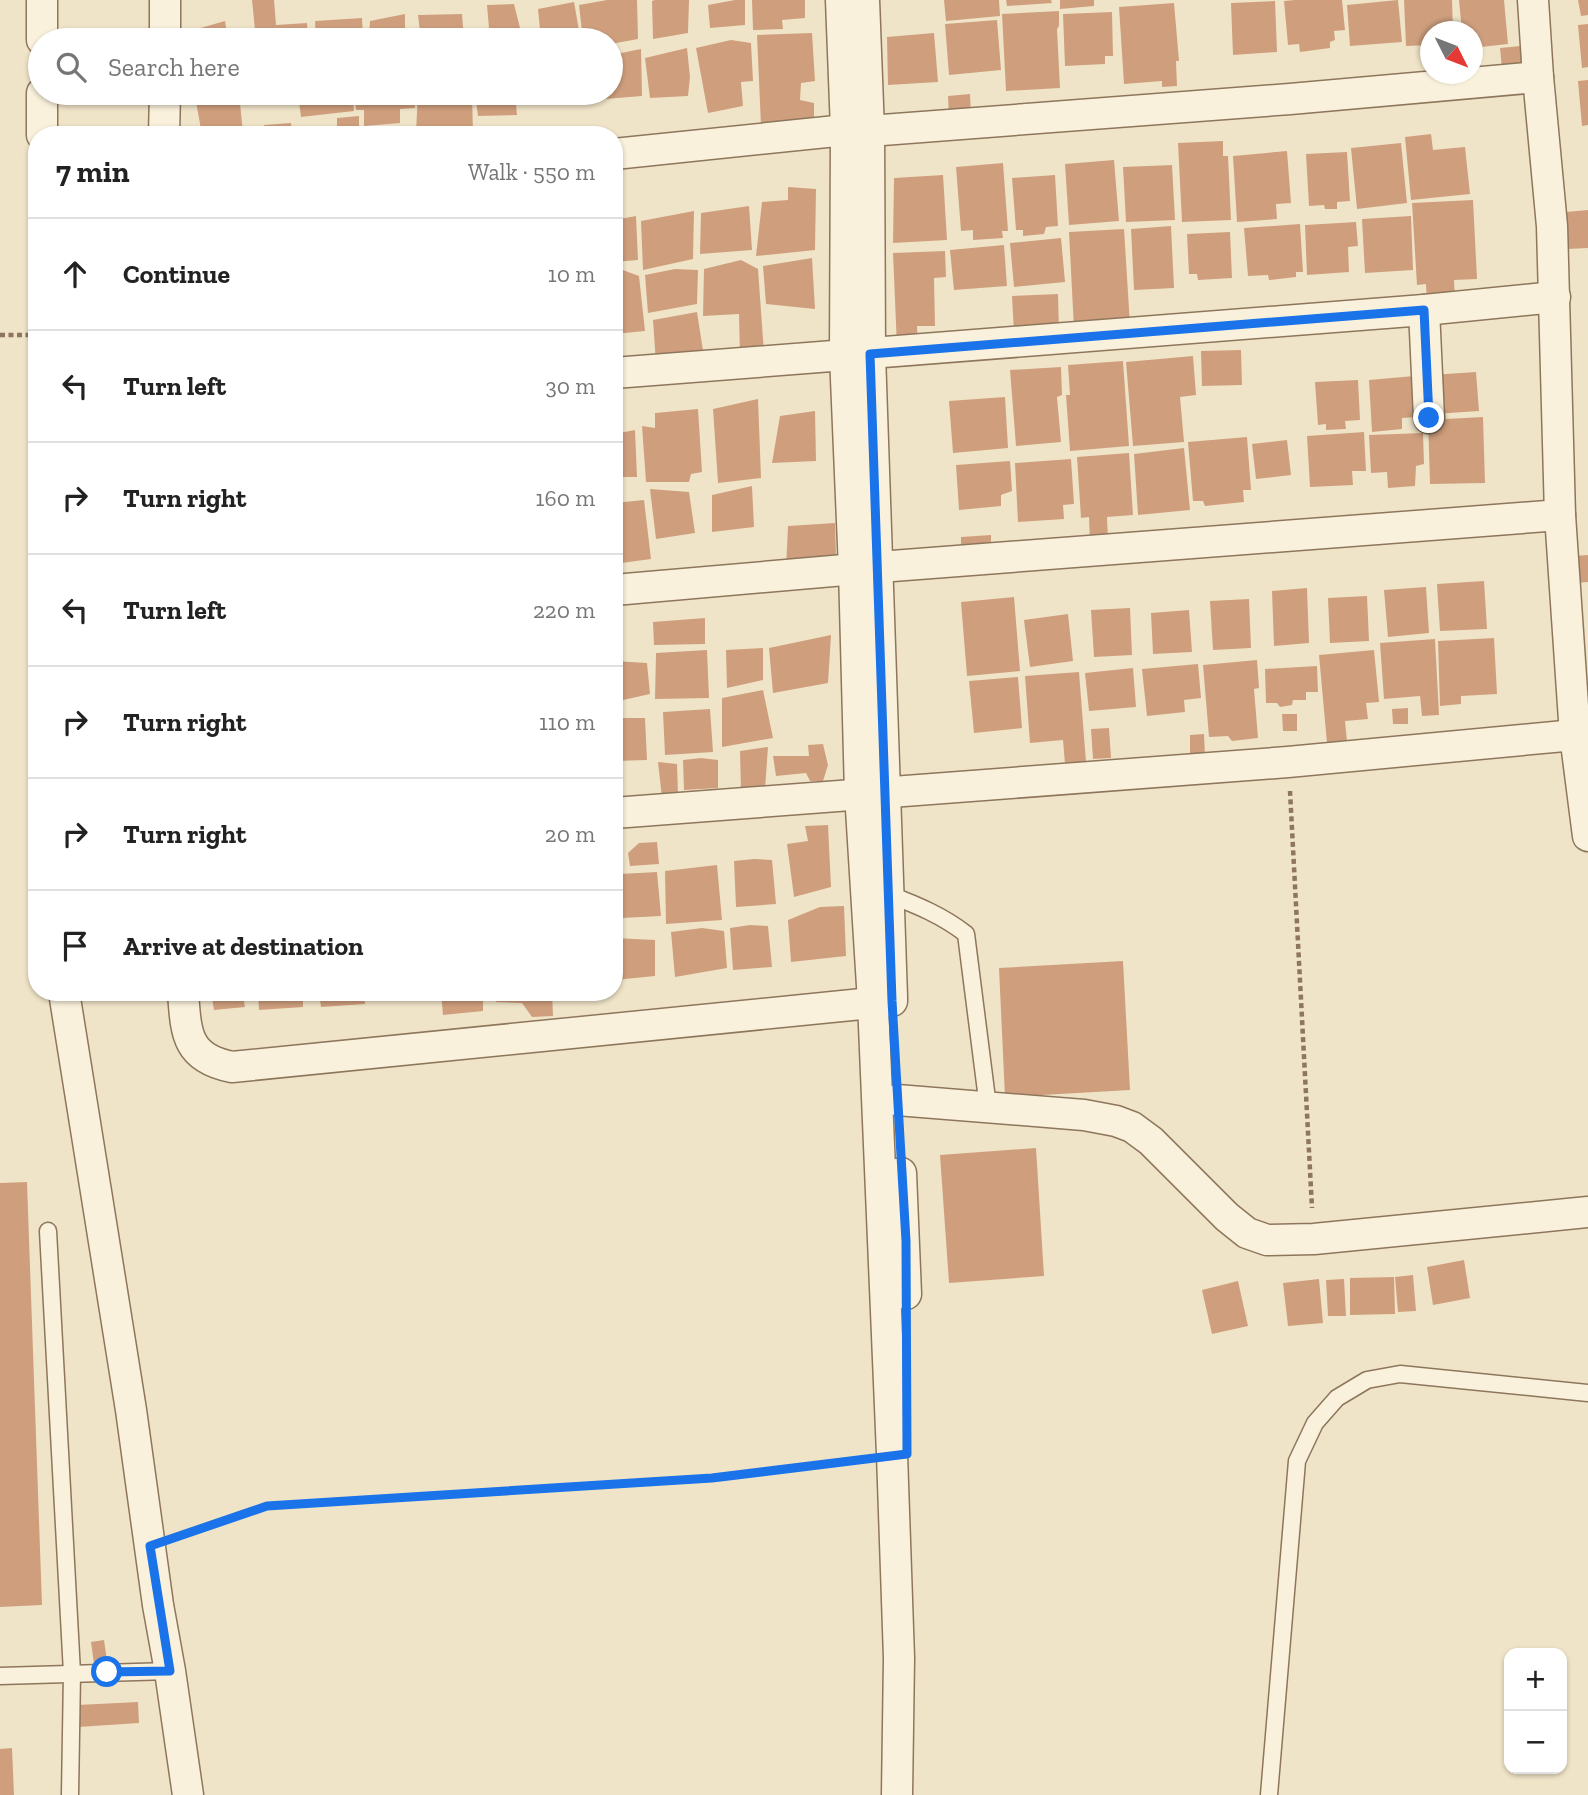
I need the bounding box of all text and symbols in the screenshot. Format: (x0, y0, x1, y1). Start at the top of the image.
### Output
north arrow (1420, 21, 1483, 84)
search box (28, 28, 623, 105)
icon: search (52, 48, 90, 86)
text: Search here (108, 51, 240, 83)
text: 7 min (56, 154, 130, 190)
text: Walk · 550 m (468, 158, 595, 186)
icon: ahead (56, 255, 94, 293)
text: Continue (123, 258, 230, 290)
text: 10 m (548, 260, 595, 288)
icon: left (56, 367, 94, 405)
text: Turn left (123, 370, 226, 402)
text: 30 m (545, 372, 595, 400)
route end (1413, 402, 1444, 433)
icon: right (56, 479, 94, 517)
text: Turn right (123, 482, 246, 514)
text: 160 m (536, 484, 595, 512)
icon: left (56, 591, 94, 629)
text: Turn left (123, 594, 226, 626)
text: 220 m (533, 596, 595, 624)
icon: right (56, 703, 94, 741)
text: Turn right (123, 706, 246, 738)
text: 110 m (539, 708, 595, 736)
icon: right (56, 815, 94, 853)
text: Turn right (123, 818, 246, 850)
text: 20 m (545, 820, 595, 848)
icon: arrive (56, 927, 94, 965)
text: Arrive at destination (123, 930, 363, 962)
map controls (1504, 1648, 1567, 1774)
button: + (1504, 1648, 1567, 1711)
route start (91, 1656, 122, 1687)
button: − (1504, 1711, 1567, 1774)

